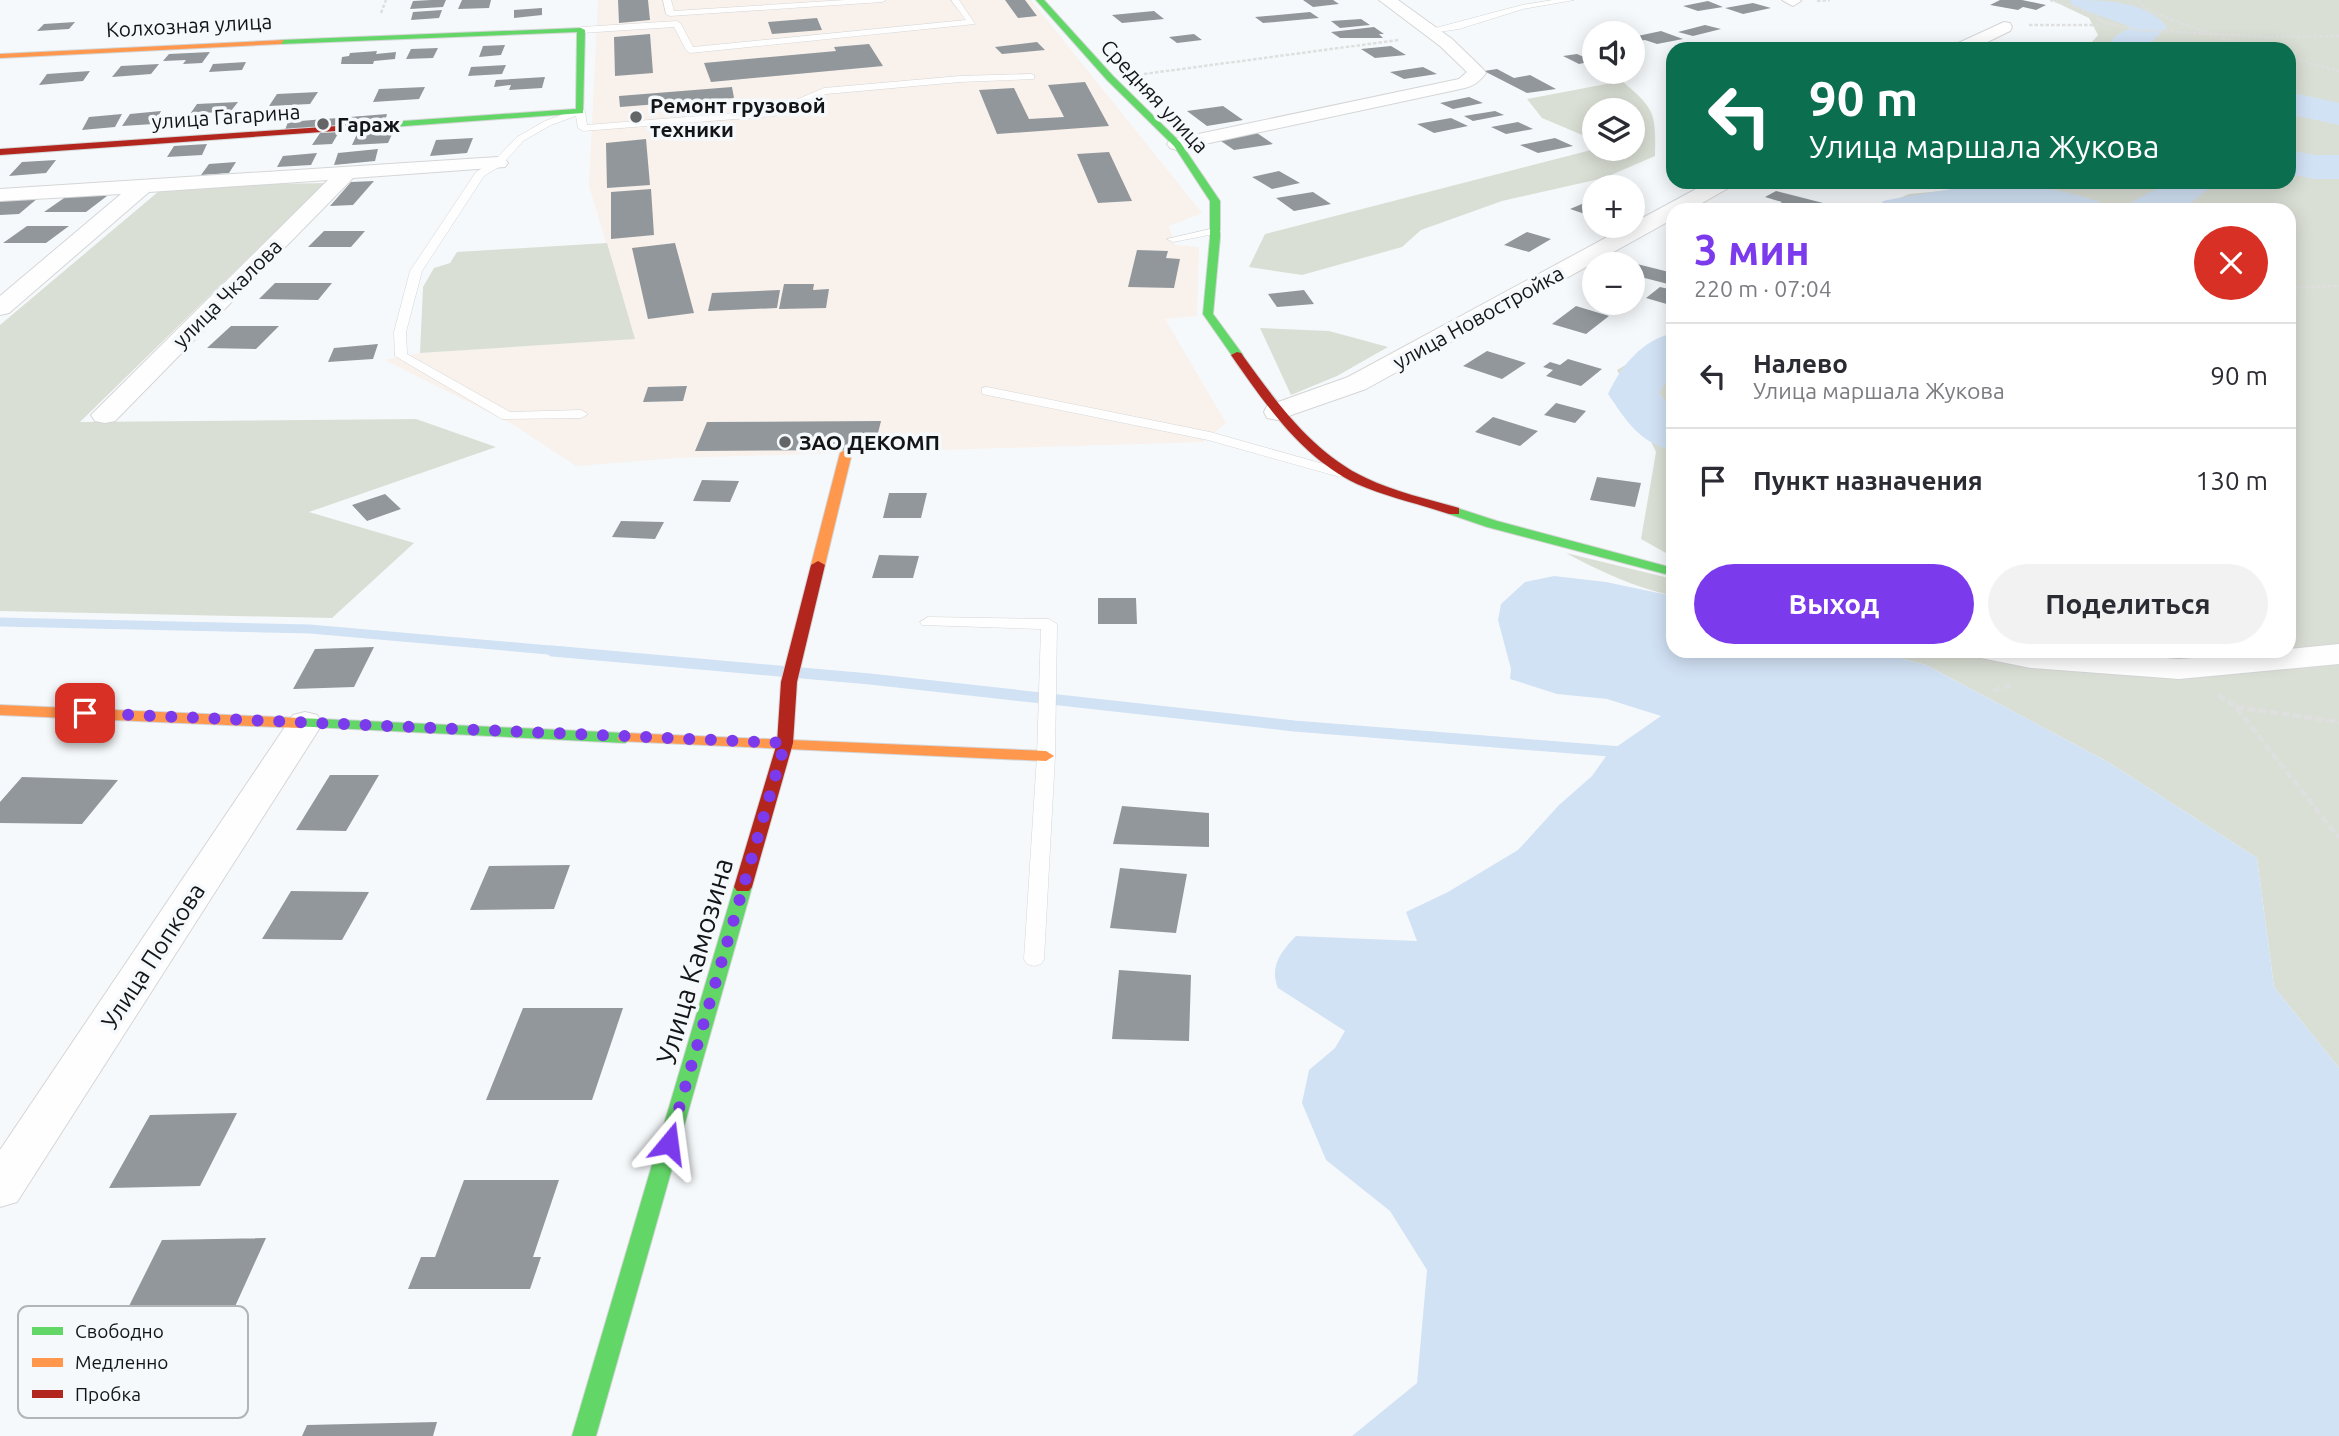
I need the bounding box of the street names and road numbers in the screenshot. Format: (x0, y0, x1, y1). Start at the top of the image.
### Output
street label: Колхозная улица (105, 9, 273, 41)
street label: Средняя улица (1096, 34, 1214, 158)
street label: улица Гагарина (151, 99, 301, 133)
street label: улица Чкалова (168, 234, 286, 352)
street label: улица Новостройка (1389, 260, 1567, 374)
street label: Улица Камозина (650, 854, 738, 1068)
street label: Улица Попкова (96, 878, 210, 1034)

